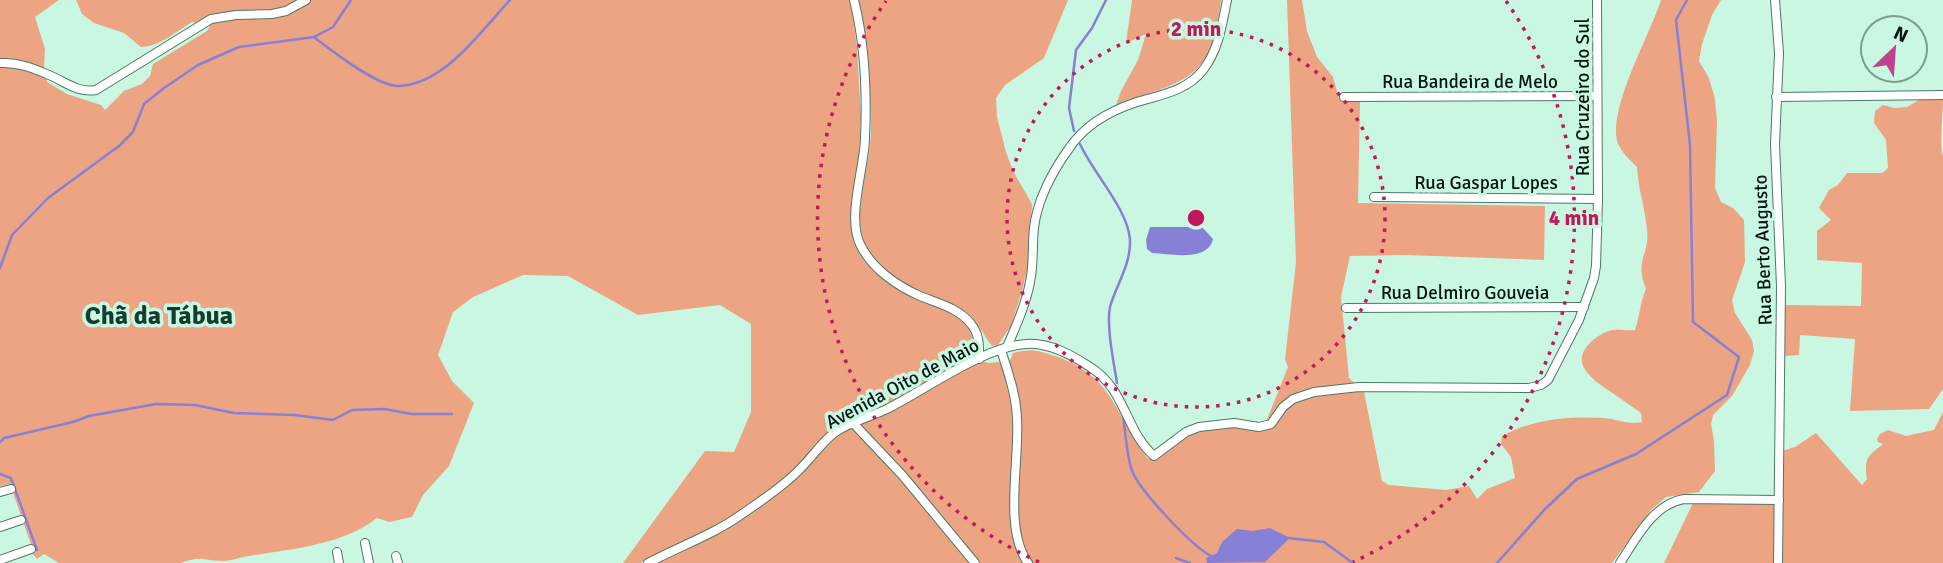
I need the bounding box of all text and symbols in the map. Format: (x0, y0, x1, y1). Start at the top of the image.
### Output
north arrow (1859, 14, 1929, 84)
text: 2 min (1171, 16, 1221, 42)
street label: Rua Cruzeiro do Sul (1571, 18, 1595, 176)
text: N (1890, 21, 1912, 48)
street label: Rua Bandeira de Melo (1382, 70, 1558, 94)
street label: Rua Gaspar Lopes (1414, 171, 1558, 195)
street label: Rua Berto Augusto (1748, 174, 1778, 326)
text: 4 min (1549, 205, 1599, 231)
centre of rings (1184, 206, 1208, 230)
street label: Rua Delmiro Gouveia (1381, 281, 1549, 305)
district label: Chã da Tábua (85, 300, 233, 332)
street label: Avenida Oito de Maio (822, 333, 984, 435)

